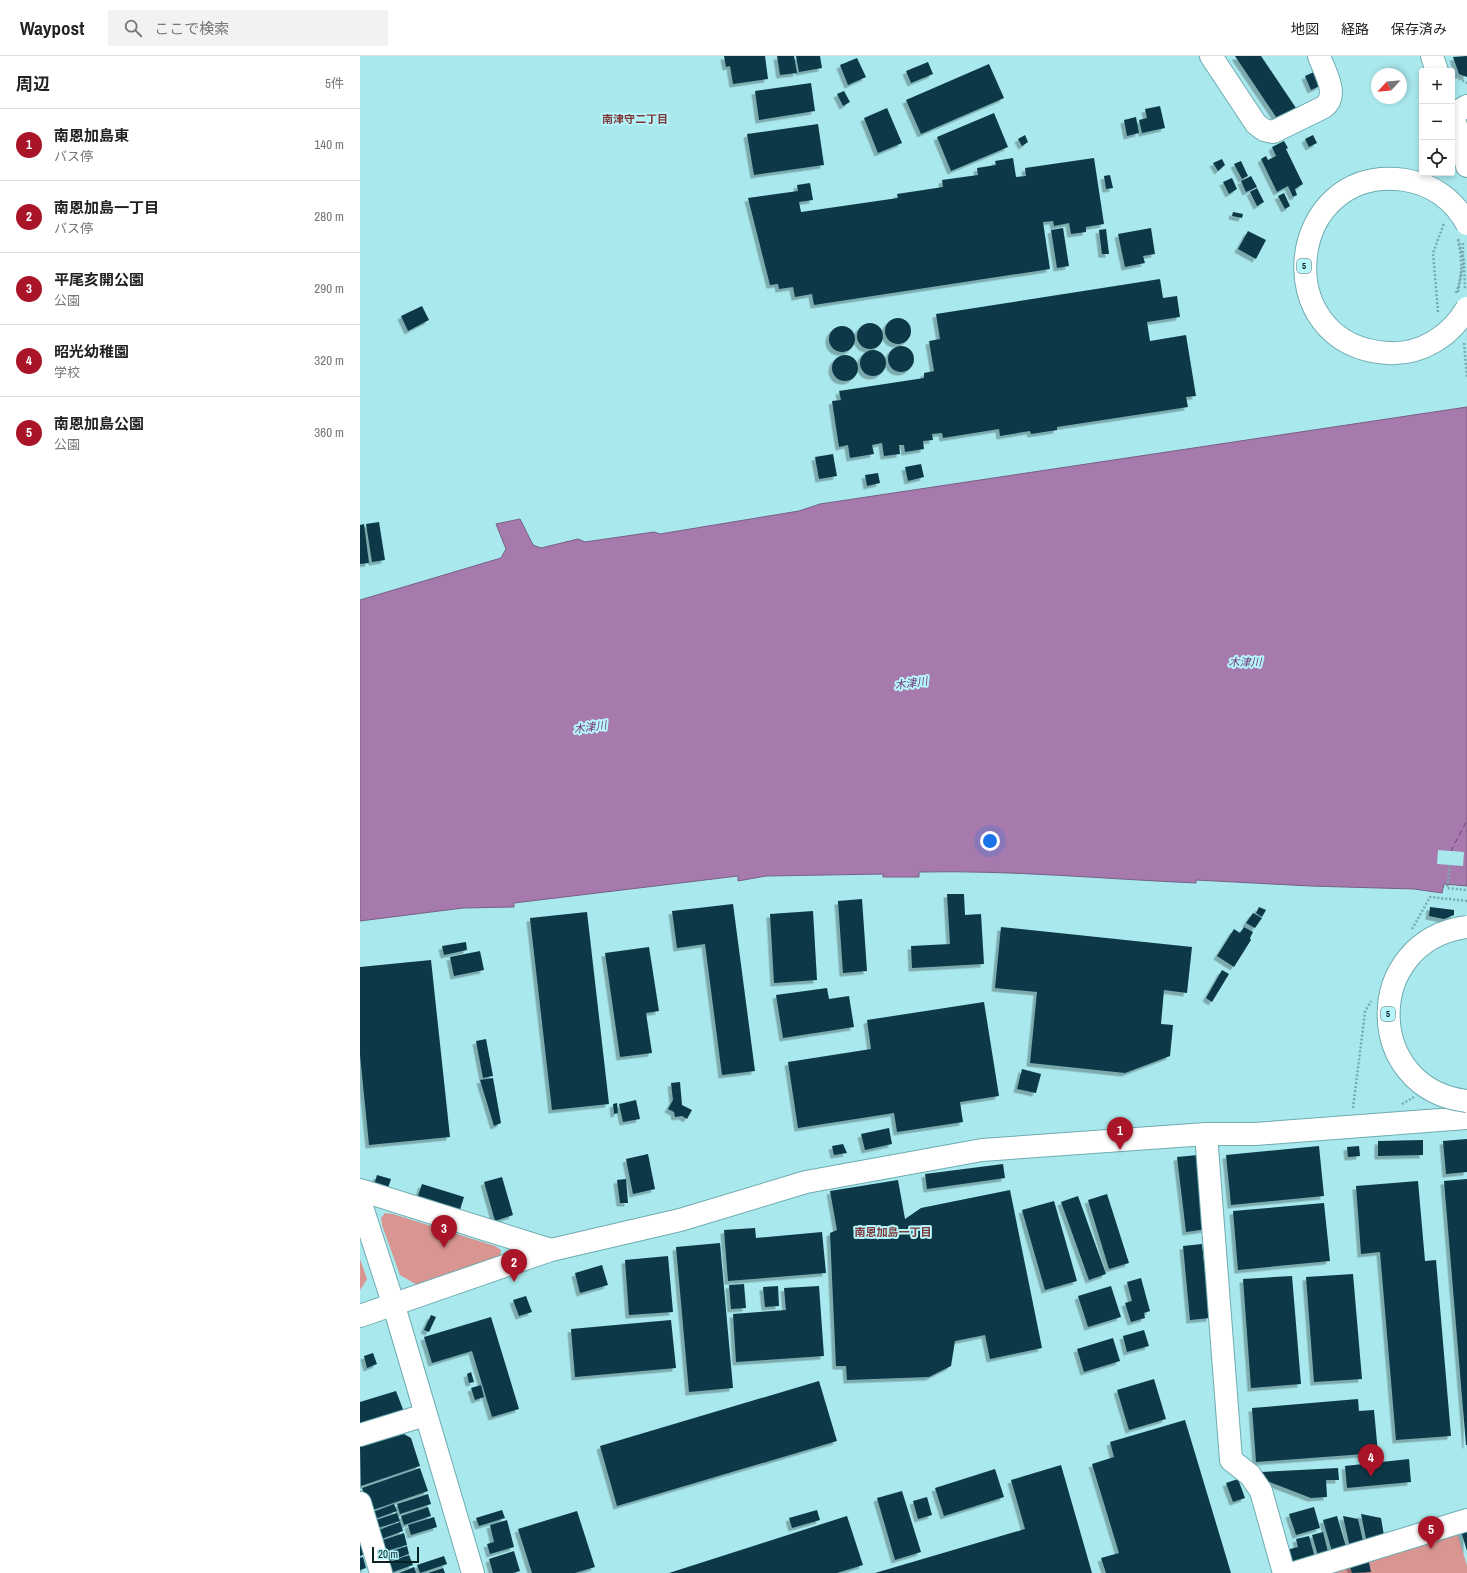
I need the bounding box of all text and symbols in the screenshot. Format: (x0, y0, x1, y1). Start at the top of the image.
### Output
search box (108, 10, 388, 46)
text: Waypost (20, 15, 84, 41)
icon: search (122, 17, 144, 39)
text: ここで検索 (154, 18, 229, 39)
text: 地図 (1291, 20, 1319, 38)
text: 経路 (1341, 20, 1369, 38)
text: 保存済み (1391, 20, 1447, 38)
north arrow (1371, 68, 1407, 104)
map controls (1419, 68, 1455, 176)
button: + (1419, 68, 1455, 104)
text: 周辺 (16, 72, 50, 95)
text: 5件 (325, 75, 344, 92)
button: − (1419, 104, 1455, 140)
district label: 南津守二丁目 (602, 112, 668, 126)
text: 南恩加島東 (54, 125, 129, 146)
text: 1 (26, 136, 32, 153)
text: 140 m (314, 136, 344, 153)
button: locate (1419, 140, 1455, 176)
text: バス停 (54, 148, 93, 165)
text: 南恩加島一丁目 (54, 197, 159, 218)
text: 2 (26, 208, 32, 225)
text: 280 m (314, 208, 344, 225)
text: バス停 (54, 220, 93, 237)
road number: 5 (1297, 259, 1311, 273)
text: 平尾亥開公園 (54, 269, 144, 290)
text: 3 (26, 280, 32, 297)
text: 290 m (314, 280, 344, 297)
text: 公園 (54, 292, 80, 309)
text: 昭光幼稚園 (54, 341, 129, 362)
text: 4 (26, 352, 32, 369)
text: 320 m (314, 352, 344, 369)
text: 学校 (54, 364, 80, 381)
text: 南恩加島公園 (54, 413, 144, 434)
text: 5 (26, 424, 32, 441)
text: 360 m (314, 424, 344, 441)
text: 公園 (54, 436, 80, 453)
water label: 木津川 (1229, 655, 1262, 669)
water label: 木津川 (894, 674, 929, 692)
water label: 木津川 (573, 718, 608, 736)
your location (980, 831, 1000, 851)
road number: 5 (1381, 1007, 1395, 1021)
pin: 1 (1107, 1117, 1133, 1150)
pin: 3 (431, 1215, 457, 1248)
district label: 南恩加島一丁目 (855, 1225, 932, 1239)
pin: 2 (501, 1249, 527, 1282)
pin: 4 (1358, 1444, 1384, 1477)
pin: 5 (1418, 1516, 1444, 1549)
scale bar (372, 1545, 419, 1564)
text: 20 m (378, 1547, 398, 1561)

